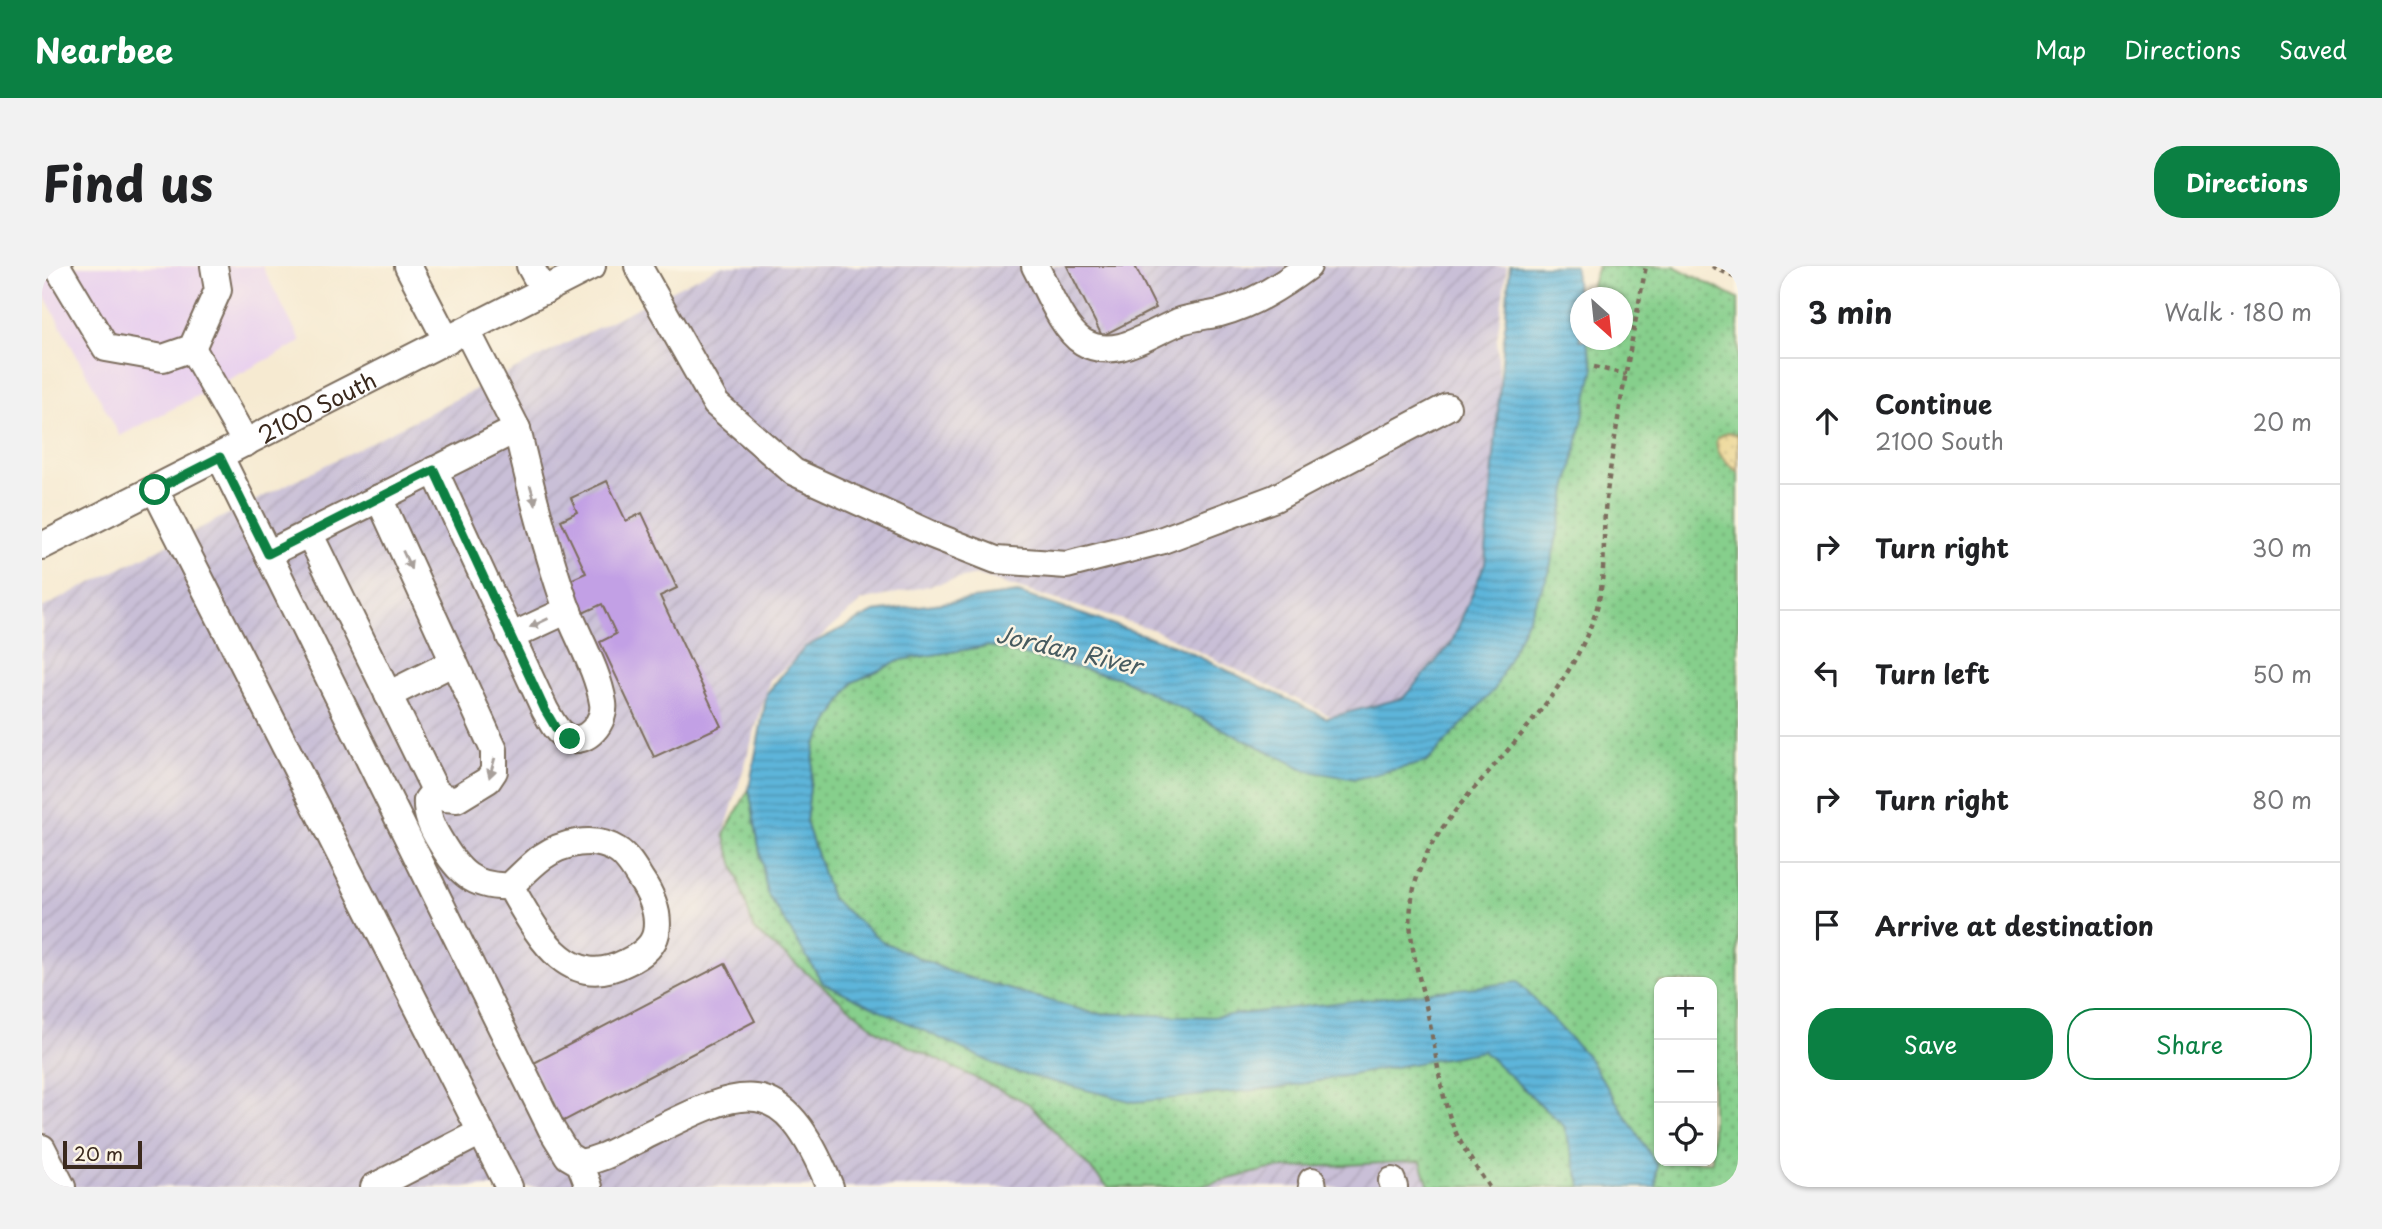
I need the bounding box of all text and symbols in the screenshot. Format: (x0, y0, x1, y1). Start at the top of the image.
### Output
text: Nearbee (35, 24, 173, 74)
text: Map (2035, 31, 2086, 67)
text: Directions (2124, 31, 2241, 67)
text: Saved (2279, 31, 2347, 67)
text: Find us (42, 145, 213, 219)
button: Directions (2154, 146, 2340, 218)
north arrow (1570, 287, 1633, 350)
text: 3 min (1808, 289, 1893, 334)
text: Walk · 180 m (2164, 294, 2312, 329)
street label: 2100 South (251, 361, 382, 451)
text: Continue (1875, 384, 1992, 423)
icon: ahead (1808, 402, 1846, 440)
text: 20 m (2253, 404, 2312, 439)
text: 2100 South (1875, 423, 2004, 458)
route start (139, 474, 170, 505)
one-way arrow (528, 485, 538, 506)
icon: right (1808, 528, 1846, 566)
text: Turn right (1875, 528, 2009, 567)
text: 30 m (2251, 530, 2312, 565)
one-way arrow (401, 550, 413, 570)
water label: Jordan River (993, 615, 1149, 684)
one-way arrow (529, 617, 549, 629)
icon: left (1808, 654, 1846, 692)
text: Turn left (1875, 654, 1990, 693)
text: 50 m (2252, 656, 2312, 691)
route end (554, 723, 585, 754)
one-way arrow (486, 757, 497, 779)
icon: right (1808, 780, 1846, 818)
text: Turn right (1875, 780, 2009, 819)
text: 80 m (2252, 782, 2312, 817)
icon: arrive (1808, 906, 1846, 944)
text: Arrive at destination (1875, 906, 2154, 945)
map controls (1654, 977, 1717, 1166)
button: + (1654, 977, 1717, 1040)
button: Save (1808, 1008, 2053, 1080)
button: Share (2067, 1008, 2312, 1080)
button: − (1654, 1040, 1717, 1103)
button: locate (1654, 1103, 1717, 1166)
scale bar (63, 1138, 142, 1170)
text: 20 m (74, 1139, 123, 1167)

